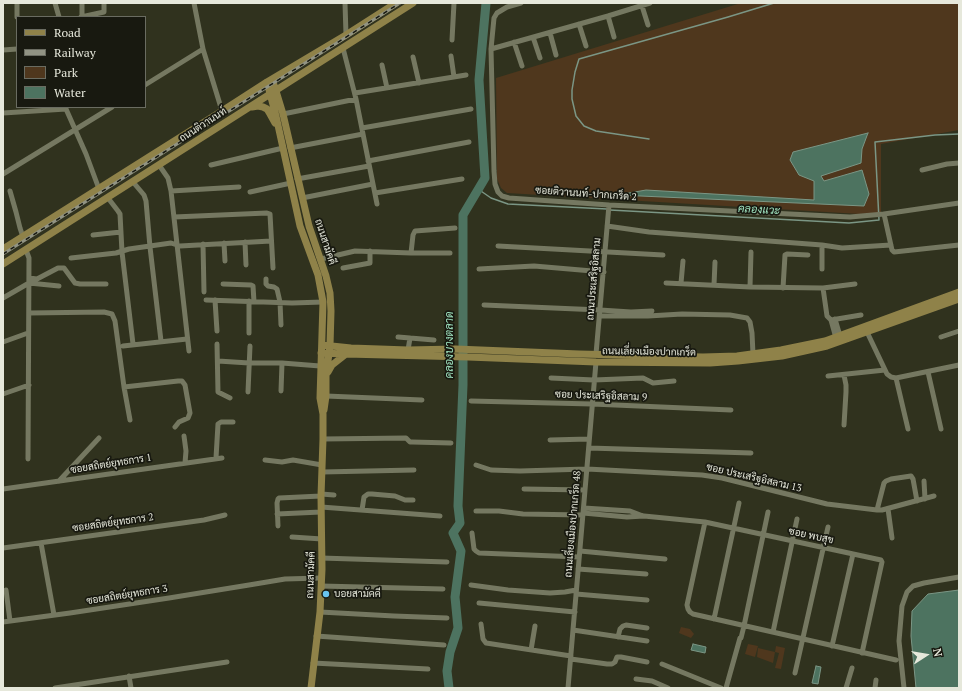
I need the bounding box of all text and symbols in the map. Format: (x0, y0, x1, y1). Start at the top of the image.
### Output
legend (16, 16, 146, 108)
text: Road (54, 25, 81, 40)
text: Railway (54, 45, 96, 60)
text: Park (54, 65, 78, 80)
text: Water (54, 85, 86, 100)
street label: ถนนติวานนท์ (177, 105, 229, 145)
street label: ซอยติวานนท์-ปากเกร็ด 2 (535, 184, 637, 204)
water label: คลองแวะ (738, 202, 780, 218)
street label: ถนนสามัคคี (312, 218, 338, 266)
street label: ถนนประเสริฐอิสลาม (584, 237, 604, 321)
water label: คลองบางตลาด (443, 312, 457, 378)
street label: ถนนเลี่ยงเมืองปากเกร็ด (602, 345, 696, 359)
street label: ซอย ประเสริฐอิสลาม 9 (555, 388, 647, 404)
street label: ซอยสถิตย์ยุทธการ 1 (70, 452, 152, 476)
street label: ซอย ประเสริฐอิสลาม 13 (705, 461, 803, 495)
street label: ถนนเลี่ยงเมืองปากเกร็ด 48 (562, 470, 584, 578)
street label: ซอยสถิตย์ยุทธการ 2 (72, 511, 154, 535)
street label: ซอย พบสุข (787, 525, 835, 547)
street label: ถนนสามัคคี (304, 551, 318, 599)
street label: ซอยสถิตย์ยุทธการ 3 (86, 583, 168, 607)
place label: บอยสามัคคี (334, 588, 381, 600)
marker: บอยสามัคคี (321, 589, 331, 599)
north arrow (906, 635, 946, 675)
text: N (930, 647, 945, 658)

